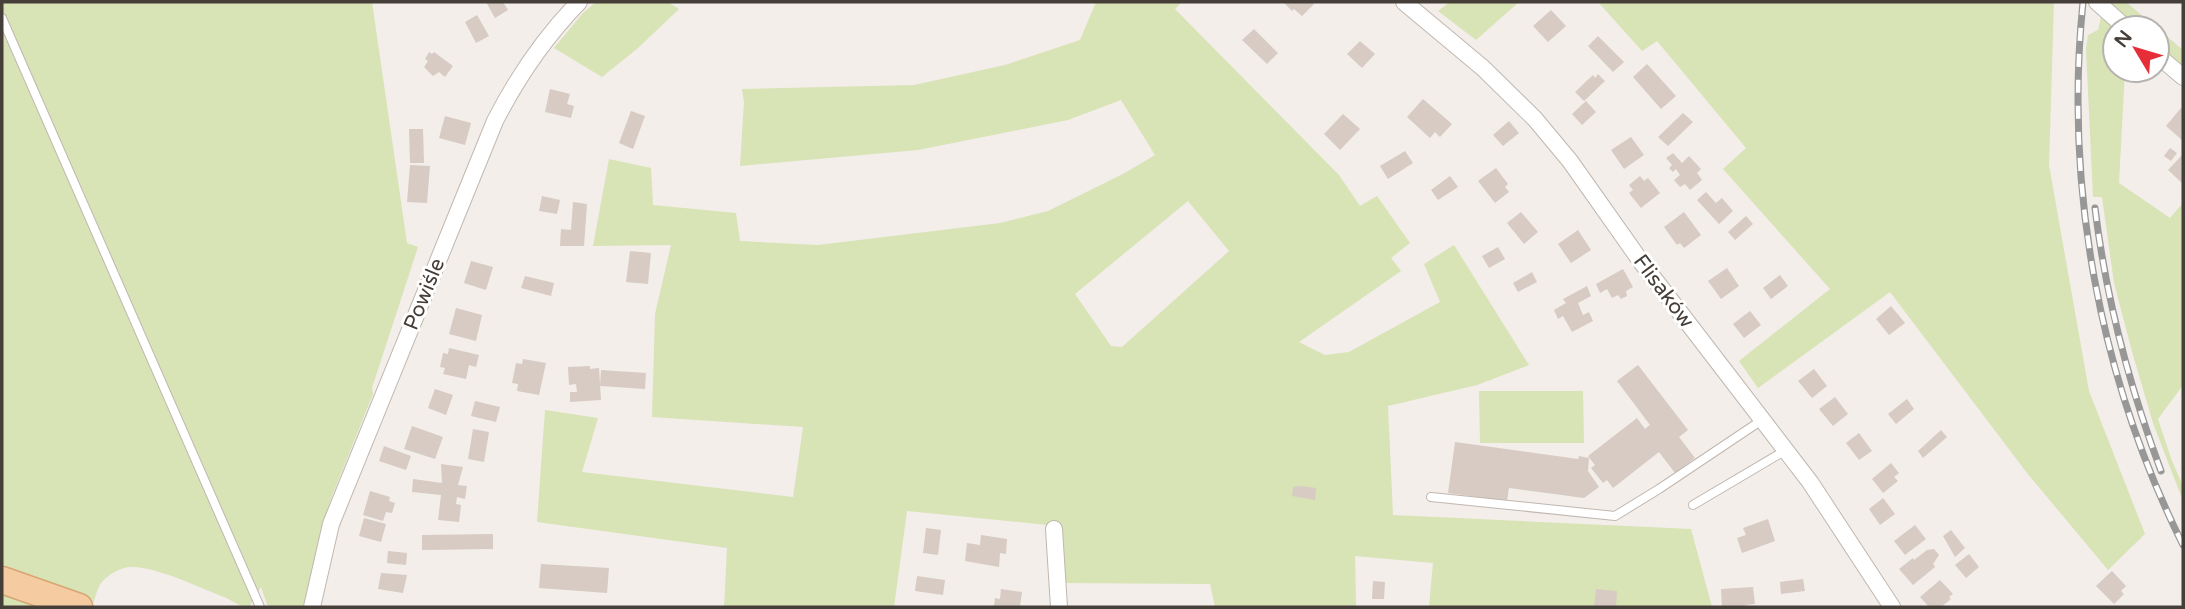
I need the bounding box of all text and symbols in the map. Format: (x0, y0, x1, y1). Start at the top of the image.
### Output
north arrow (2101, 14, 2171, 84)
text: N (2110, 26, 2137, 52)
street label: Flisaków (1628, 250, 1700, 333)
street label: Powiśle (399, 254, 450, 334)

